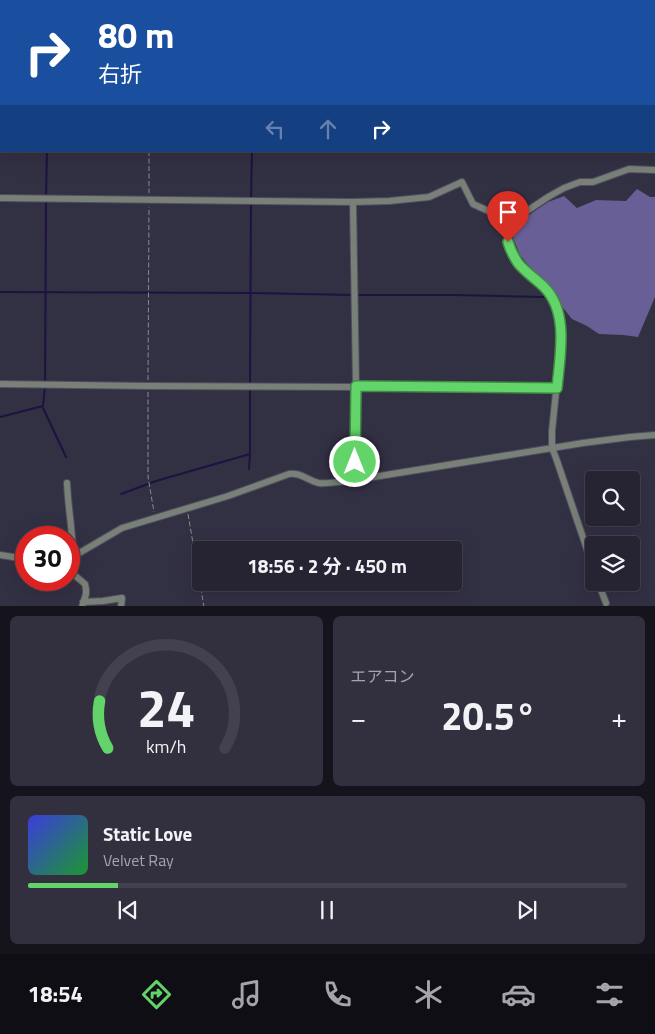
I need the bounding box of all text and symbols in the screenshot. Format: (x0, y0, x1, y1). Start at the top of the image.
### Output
text: 80 m (98, 8, 174, 62)
icon: right (15, 20, 80, 85)
text: 右折 (98, 57, 142, 91)
icon: left (261, 115, 289, 143)
icon: ahead (314, 115, 342, 143)
icon: right (367, 115, 395, 143)
pin (487, 191, 529, 242)
icon: arrive (494, 198, 522, 226)
position arrow (328, 435, 380, 487)
map controls (585, 471, 640, 591)
button: search (585, 471, 640, 526)
speed limit sign: 30 (15, 526, 80, 591)
button: layers (585, 536, 640, 591)
text: 18:56 · 2 分 · 450 m (247, 551, 407, 580)
text: エアコン (351, 664, 415, 688)
text: 24 (137, 668, 195, 747)
text: 20.5° (441, 687, 536, 745)
text: − (351, 696, 366, 739)
text: + (611, 696, 627, 739)
text: km/h (146, 733, 186, 760)
text: Static Love (103, 819, 192, 848)
text: Velvet Ray (103, 848, 174, 872)
icon: previous (114, 896, 142, 924)
icon: pause (313, 896, 341, 924)
icon: next (513, 896, 541, 924)
text: 18:54 (28, 977, 83, 1011)
icon: directions (139, 977, 174, 1012)
icon: music (229, 977, 264, 1012)
icon: phone (320, 977, 355, 1012)
icon: climate (411, 977, 446, 1012)
icon: car (501, 977, 536, 1012)
icon: filters (592, 977, 627, 1012)

